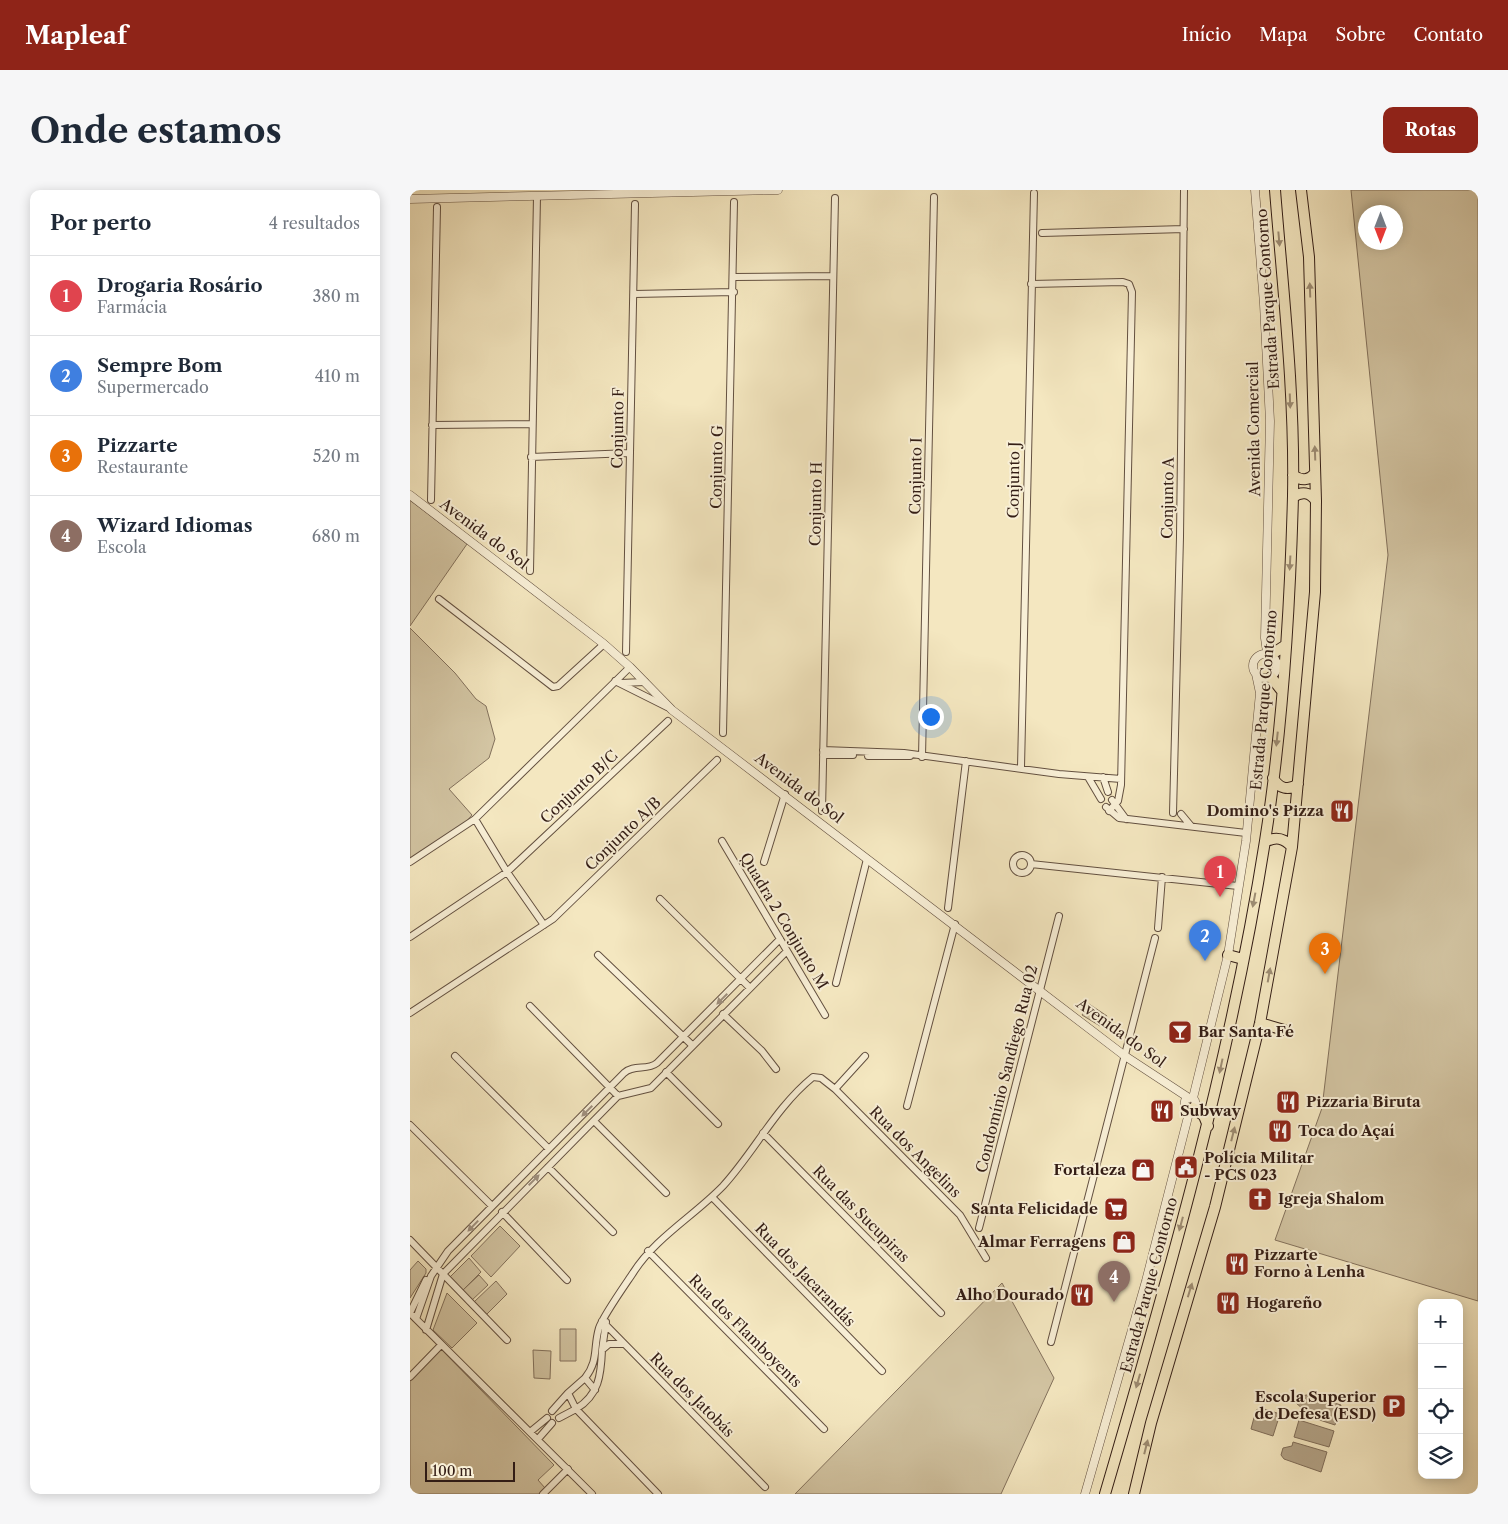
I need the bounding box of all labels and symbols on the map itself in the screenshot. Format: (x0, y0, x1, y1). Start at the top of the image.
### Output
north arrow (1358, 205, 1403, 250)
street label: Estrada Parque Contorno (1252, 208, 1283, 390)
one-way arrow (1275, 231, 1283, 247)
one-way arrow (1305, 282, 1313, 298)
street label: Avenida Comercial (1243, 361, 1264, 498)
street label: Conjunto F (607, 387, 628, 469)
one-way arrow (1286, 393, 1294, 409)
street label: Conjunto G (706, 425, 727, 509)
street label: Conjunto I (905, 437, 926, 515)
street label: Conjunto J (1003, 441, 1024, 519)
one-way arrow (1310, 444, 1318, 460)
street label: Conjunto A (1157, 456, 1178, 539)
street label: Conjunto H (805, 461, 826, 546)
street label: Avenida do Sol (435, 493, 533, 573)
one-way arrow (1285, 555, 1293, 571)
street label: Estrada Parque Contorno (1246, 609, 1281, 791)
your location (918, 704, 944, 730)
one-way arrow (1273, 732, 1281, 748)
street label: Conjunto B/C (536, 746, 621, 827)
street label: Avenida do Sol (750, 747, 848, 827)
street label: Conjunto A/B (581, 793, 664, 874)
restaurant icon: Domino's Pizza (1329, 798, 1355, 824)
place label: Domino's Pizza (1206, 801, 1324, 820)
street label: Quadra 2 Conjunto M (736, 849, 833, 993)
pin: 1 (1204, 856, 1236, 897)
one-way arrow (1250, 892, 1258, 908)
pin: 2 (1189, 920, 1221, 961)
pin: 3 (1309, 933, 1341, 974)
street label: Condomínio Sandiego Rua 02 (971, 963, 1042, 1175)
one-way arrow (1265, 968, 1273, 983)
one-way arrow (716, 993, 728, 1005)
street label: Avenida do Sol (1072, 993, 1170, 1072)
bar icon: Bar Santa Fé (1167, 1019, 1193, 1045)
place label: Bar Santa Fé (1198, 1022, 1294, 1041)
one-way arrow (1217, 1059, 1225, 1074)
restaurant icon: Pizzaria Biruta (1275, 1089, 1301, 1115)
place label: Pizzaria Biruta (1306, 1092, 1421, 1111)
restaurant icon: Subway (1149, 1098, 1175, 1124)
place label: Subway (1180, 1101, 1241, 1120)
street label: Rua dos Angelins (866, 1102, 965, 1201)
one-way arrow (581, 1105, 593, 1117)
restaurant icon: Toca do Açaí (1267, 1118, 1293, 1144)
place label: Toca do Açaí (1298, 1121, 1395, 1140)
one-way arrow (1229, 1126, 1237, 1141)
place label: Polícia Militar - PCS 023 (1204, 1148, 1315, 1184)
public building icon: Polícia Militar - PCS 023 (1173, 1154, 1199, 1180)
shop icon: Fortaleza (1130, 1157, 1156, 1183)
place label: Fortaleza (1053, 1160, 1126, 1179)
street label: Rua das Sucupiras (809, 1161, 914, 1266)
one-way arrow (528, 1175, 540, 1187)
church icon: Igreja Shalom (1247, 1186, 1273, 1212)
place label: Igreja Shalom (1278, 1189, 1384, 1208)
street label: Estrada Parque Contorno (1116, 1195, 1181, 1375)
supermarket icon: Santa Felicidade (1103, 1196, 1129, 1222)
place label: Santa Felicidade (971, 1199, 1098, 1218)
one-way arrow (1177, 1216, 1185, 1231)
street label: Rua dos Jacarandás (751, 1219, 860, 1330)
one-way arrow (467, 1220, 479, 1232)
shop icon: Almar Ferragens (1111, 1229, 1137, 1255)
place label: Almar Ferragens (977, 1232, 1106, 1251)
place label: Pizzarte Forno à Lenha (1254, 1245, 1365, 1281)
restaurant icon: Pizzarte Forno à Lenha (1224, 1251, 1250, 1277)
pin: 4 (1098, 1261, 1130, 1302)
street label: Rua dos Flamboyents (685, 1270, 806, 1391)
restaurant icon: Alho Dourado (1069, 1282, 1095, 1308)
one-way arrow (1187, 1283, 1195, 1298)
place label: Alho Dourado (955, 1285, 1064, 1304)
restaurant icon: Hogareño (1215, 1290, 1241, 1316)
place label: Hogareño (1246, 1293, 1322, 1312)
street label: Rua dos Jatobás (646, 1348, 739, 1441)
one-way arrow (1134, 1373, 1142, 1388)
place label: Escola Superior de Defesa (ESD) (1254, 1387, 1377, 1423)
parking icon: Escola Superior de Defesa (ESD) (1381, 1393, 1407, 1419)
one-way arrow (1142, 1439, 1150, 1454)
scale bar (425, 1459, 515, 1482)

